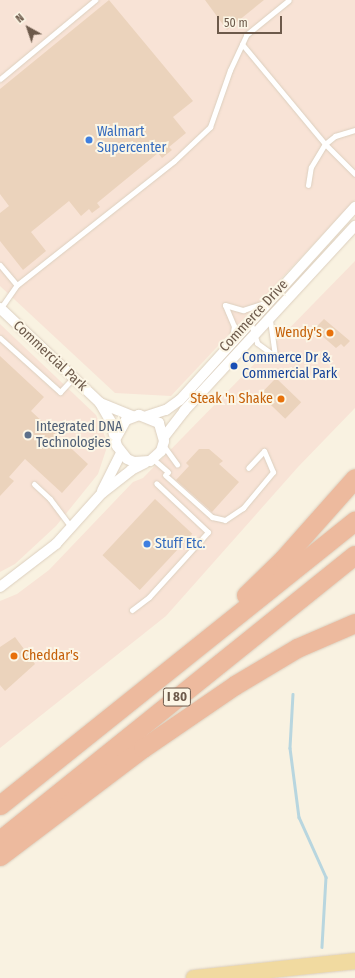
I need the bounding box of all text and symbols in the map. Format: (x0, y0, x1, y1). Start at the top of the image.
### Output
north arrow (8, 8, 48, 48)
scale bar (219, 8, 284, 34)
text: N (13, 11, 27, 26)
text: 50 m (224, 16, 248, 30)
place label: Walmart Supercenter (97, 124, 166, 156)
marker: Walmart Supercenter (84, 135, 94, 145)
street label: Commerce Drive (216, 276, 292, 356)
street label: Commercial Park (9, 317, 91, 395)
place label: Wendy's (275, 325, 322, 341)
marker: Wendy's (325, 328, 335, 338)
place label: Commerce Dr & Commercial Park (242, 350, 337, 382)
marker: Commerce Dr & Commercial Park (229, 361, 239, 371)
place label: Steak 'n Shake (190, 391, 273, 407)
marker: Steak 'n Shake (276, 394, 286, 404)
place label: Integrated DNA Technologies (36, 419, 122, 452)
marker: Integrated DNA Technologies (23, 430, 33, 440)
place label: Stuff Etc. (155, 536, 206, 552)
marker: Stuff Etc. (142, 539, 152, 549)
place label: Cheddar's (22, 648, 79, 664)
marker: Cheddar's (9, 651, 19, 661)
road number: I 80 (162, 686, 192, 708)

